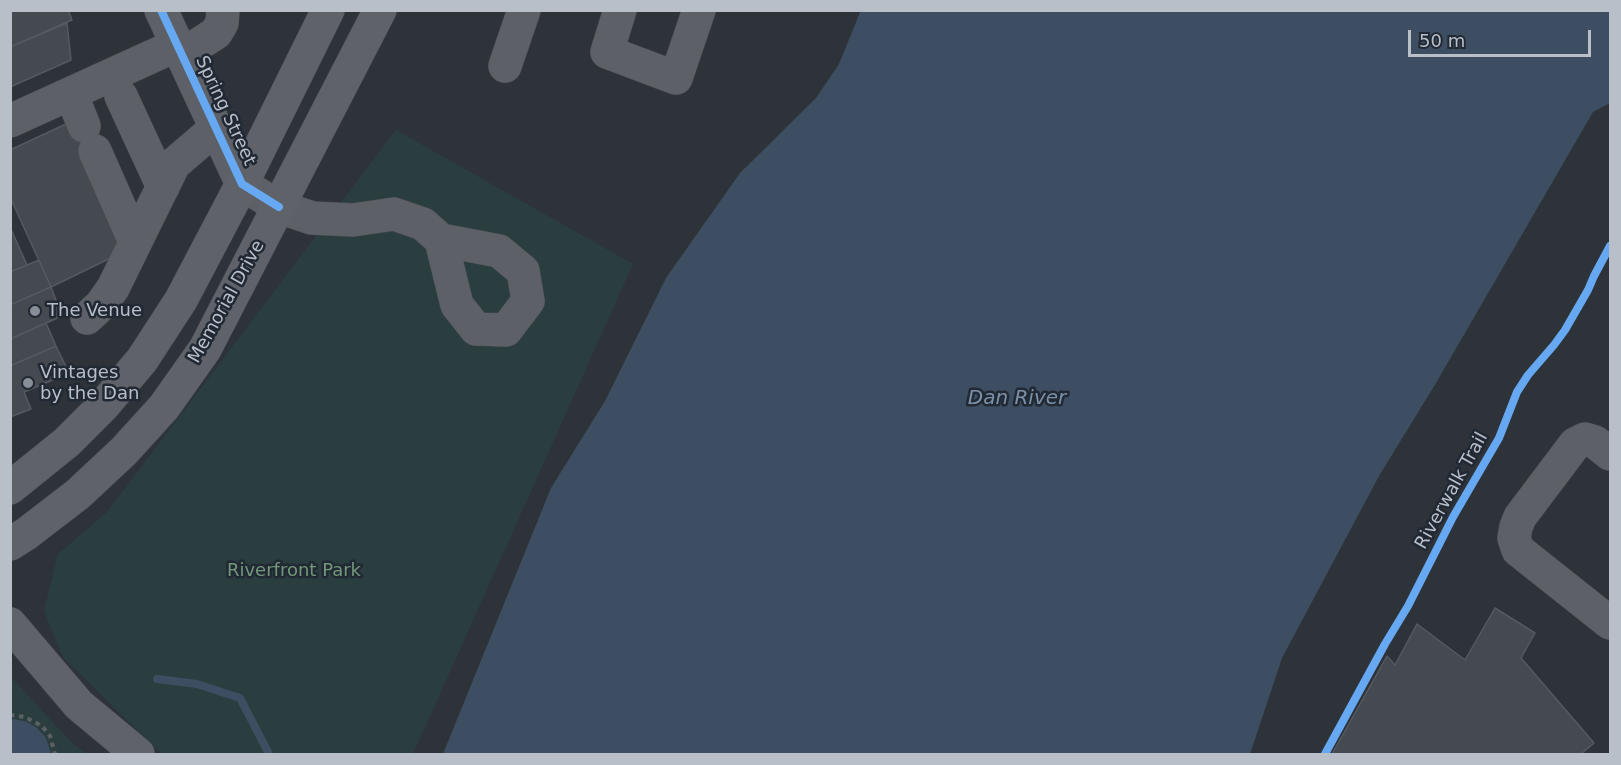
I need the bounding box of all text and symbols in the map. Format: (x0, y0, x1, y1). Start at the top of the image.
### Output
scale bar (1411, 18, 1594, 56)
text: 50 m (1419, 30, 1465, 51)
street label: Spring Street (190, 53, 260, 169)
street label: Memorial Drive (184, 237, 270, 367)
place label: The Venue (47, 300, 142, 322)
marker: The Venue (28, 304, 42, 318)
place label: Vintages by the Dan (40, 362, 139, 404)
marker: Vintages by the Dan (21, 376, 35, 390)
water label: Dan River (968, 387, 1066, 411)
street label: Riverwalk Trail (1411, 429, 1493, 553)
park label: Riverfront Park (227, 560, 361, 582)

